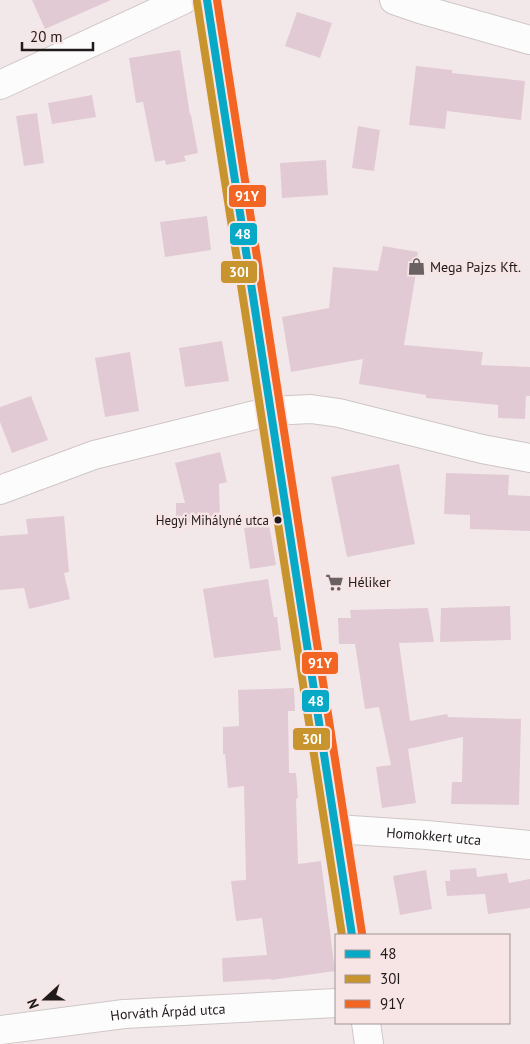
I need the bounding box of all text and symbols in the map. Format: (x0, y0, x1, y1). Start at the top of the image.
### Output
scale bar (22, 20, 94, 52)
text: 20 m (30, 27, 63, 46)
line badge: 91Y (228, 184, 267, 208)
text: 91Y (235, 187, 260, 205)
line badge: 48 (229, 222, 258, 246)
text: 48 (235, 225, 251, 243)
shop icon: Mega Pajzs Kft. (406, 257, 426, 277)
place label: Mega Pajzs Kft. (430, 258, 521, 276)
line badge: 30I (220, 260, 258, 284)
text: 30I (229, 263, 249, 281)
place label: Hegyi Mihályné utca (156, 512, 269, 529)
marker: Hegyi Mihályné utca (273, 515, 283, 525)
supermarket icon: Héliker (324, 572, 344, 592)
place label: Héliker (348, 573, 391, 591)
line badge: 91Y (301, 651, 339, 675)
text: 91Y (308, 654, 333, 672)
line badge: 48 (301, 689, 330, 713)
text: 48 (308, 692, 324, 710)
line badge: 30I (292, 727, 331, 751)
text: 30I (302, 730, 322, 748)
street label: Homokkert utca (386, 823, 482, 849)
legend (335, 934, 510, 1024)
text: 48 (380, 944, 396, 963)
text: 30I (380, 969, 401, 988)
north arrow (20, 974, 70, 1024)
text: 91Y (380, 994, 405, 1013)
text: N (23, 996, 43, 1011)
street label: Horváth Árpád utca (109, 1000, 226, 1025)

